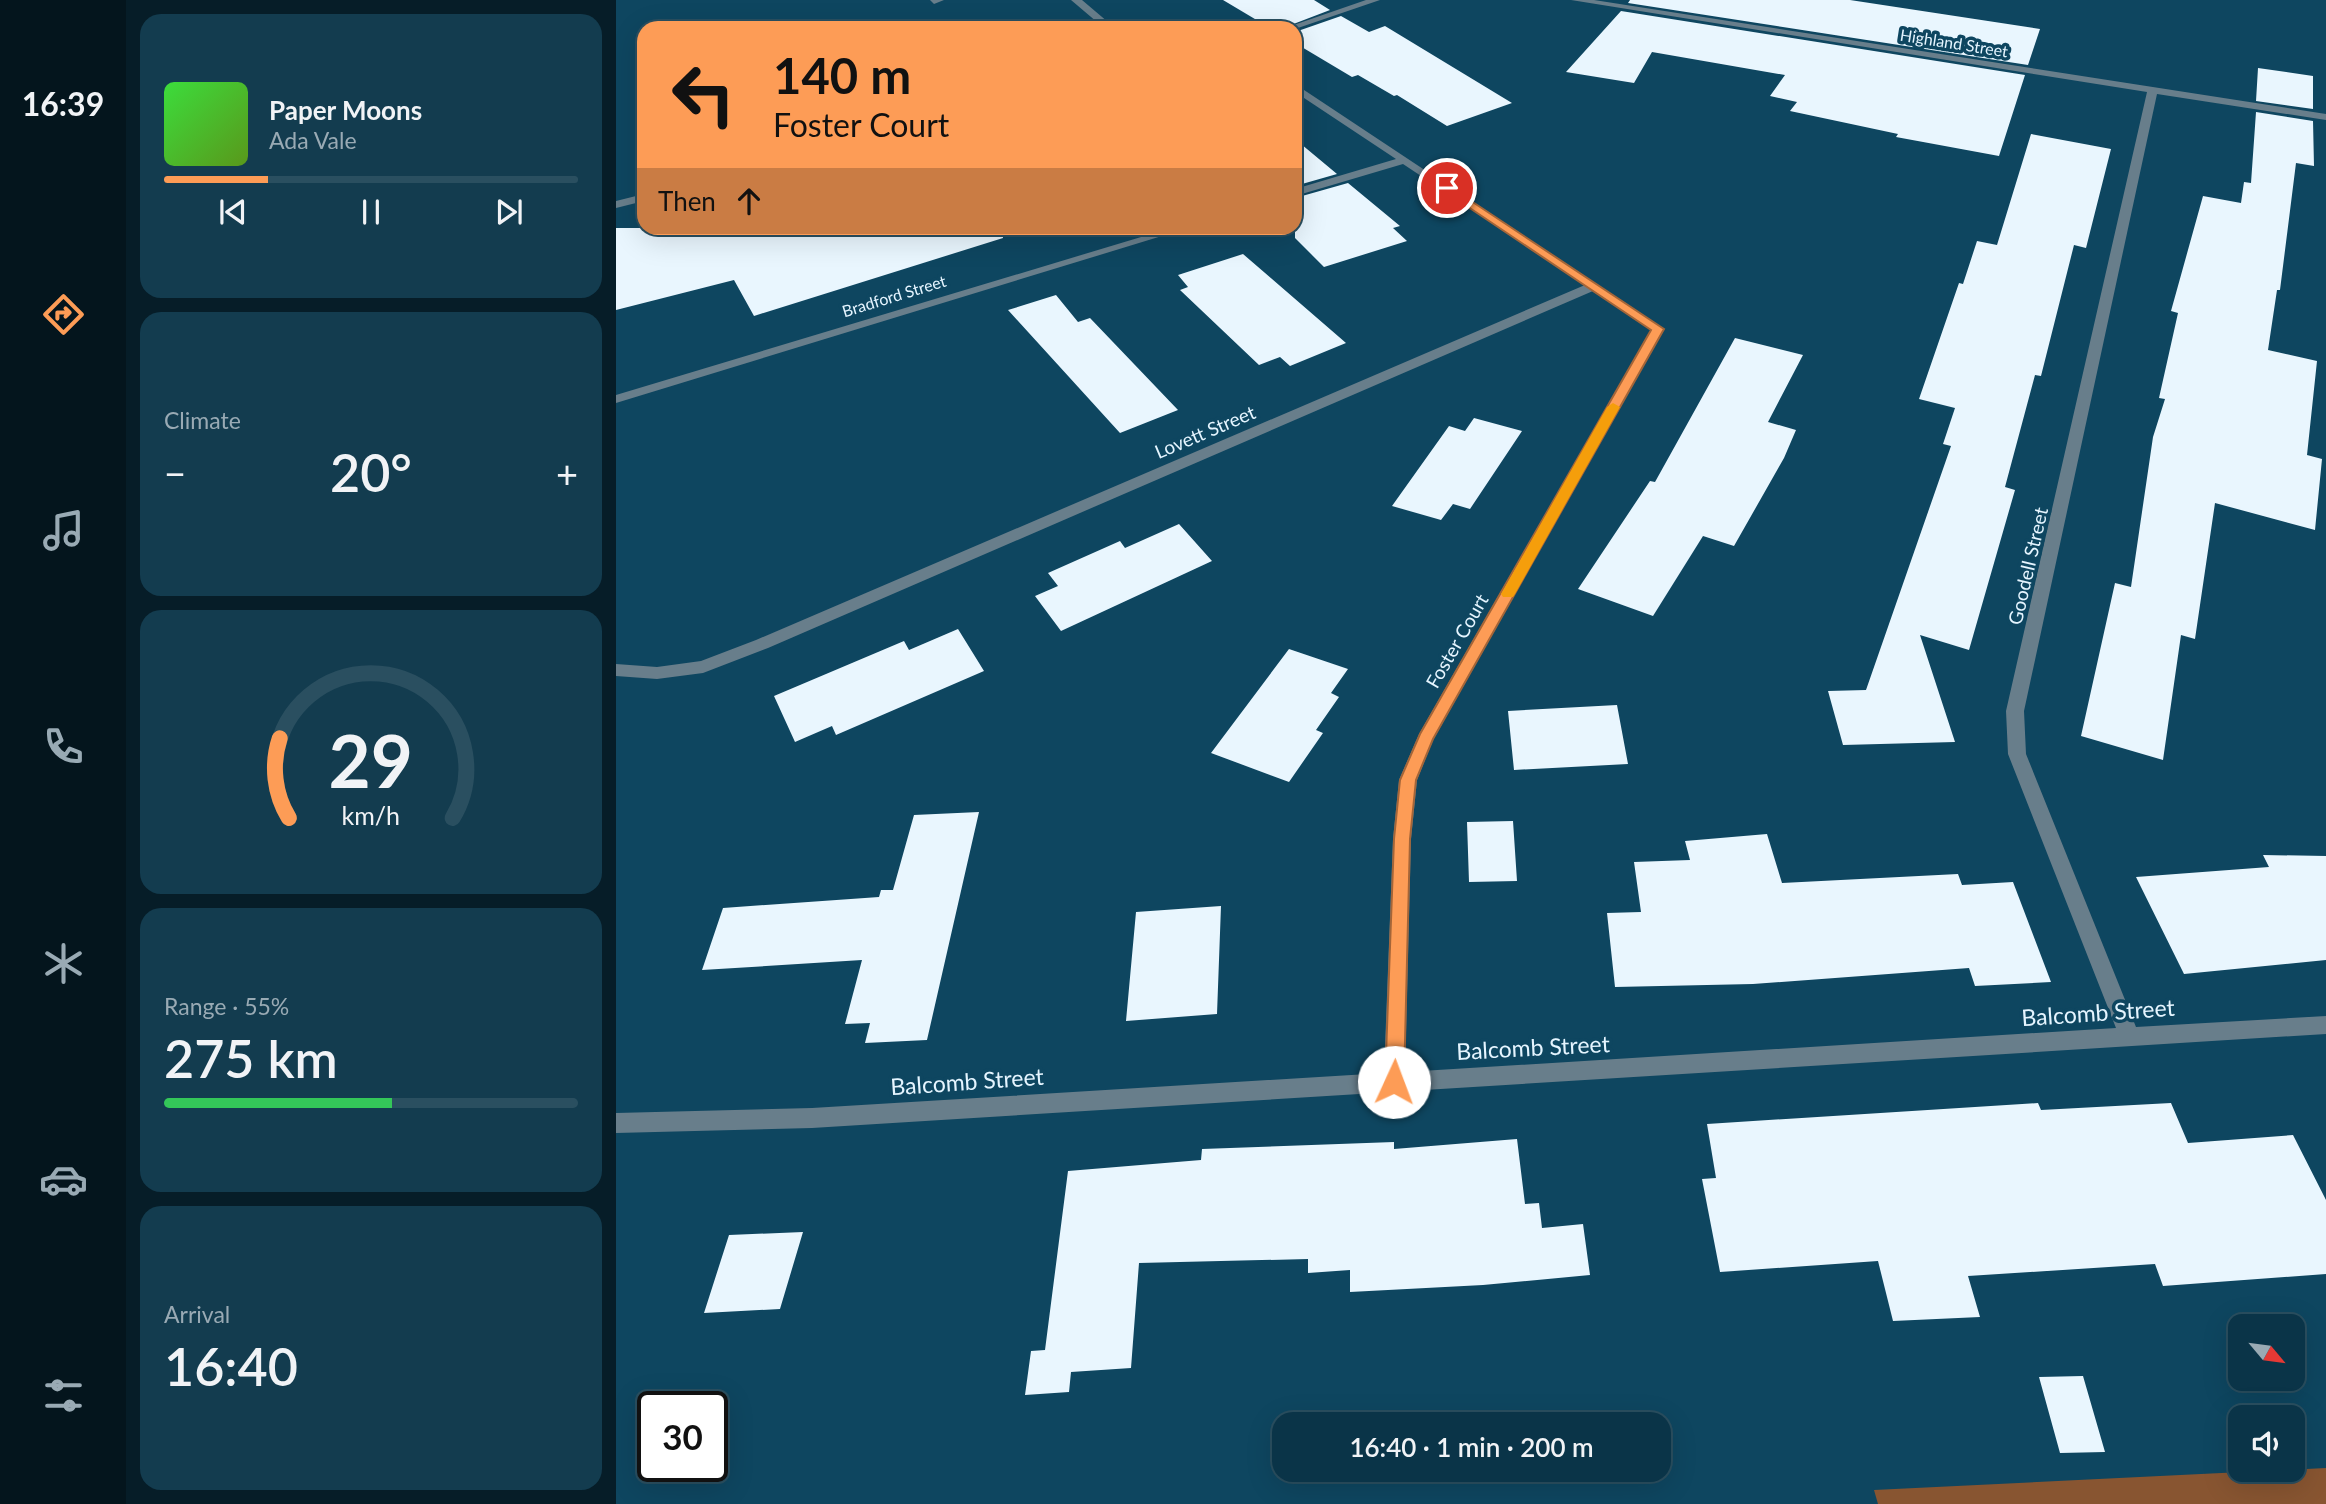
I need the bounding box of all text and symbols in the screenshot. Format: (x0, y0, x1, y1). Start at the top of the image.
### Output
street label: Highland Street (1899, 25, 2010, 60)
text: 140 m (773, 46, 911, 104)
icon: left (658, 49, 749, 140)
text: 16:39 (22, 84, 104, 123)
text: Paper Moons (269, 94, 422, 126)
text: Foster Court (773, 105, 949, 144)
text: Ada Vale (269, 126, 357, 154)
pin (1417, 158, 1477, 218)
icon: arrive (1428, 169, 1466, 207)
icon: ahead (730, 182, 768, 220)
text: Then (658, 185, 716, 217)
icon: previous (214, 193, 252, 231)
icon: pause (352, 193, 390, 231)
icon: next (490, 193, 528, 231)
street label: Bradford Street (839, 271, 948, 320)
icon: directions (39, 290, 88, 339)
street label: Lovett Street (1151, 400, 1259, 463)
text: Climate (164, 406, 241, 434)
text: 20° (330, 441, 412, 503)
text: − (164, 450, 186, 496)
text: + (556, 450, 578, 496)
street label: Goodell Street (2003, 505, 2052, 627)
icon: music (39, 506, 88, 555)
street label: Foster Court (1420, 590, 1493, 692)
text: 29 (329, 716, 413, 804)
icon: phone (39, 722, 88, 771)
text: km/h (342, 800, 400, 830)
icon: climate (39, 939, 88, 988)
text: Range · 55% (164, 992, 289, 1020)
street label: Balcomb Street (2020, 993, 2176, 1031)
text: 275 km (164, 1027, 338, 1089)
street label: Balcomb Street (1456, 1029, 1611, 1065)
position arrow (1357, 1045, 1431, 1119)
street label: Balcomb Street (889, 1062, 1045, 1100)
icon: car (39, 1155, 88, 1204)
text: Arrival (164, 1300, 230, 1328)
north arrow (2228, 1314, 2305, 1391)
map controls (2228, 1314, 2305, 1482)
text: 16:40 (164, 1335, 298, 1397)
icon: filters (39, 1371, 88, 1420)
speed limit sign: 30 (637, 1391, 728, 1482)
button: sound (2228, 1405, 2305, 1482)
text: 16:40 · 1 min · 200 m (1349, 1431, 1594, 1463)

